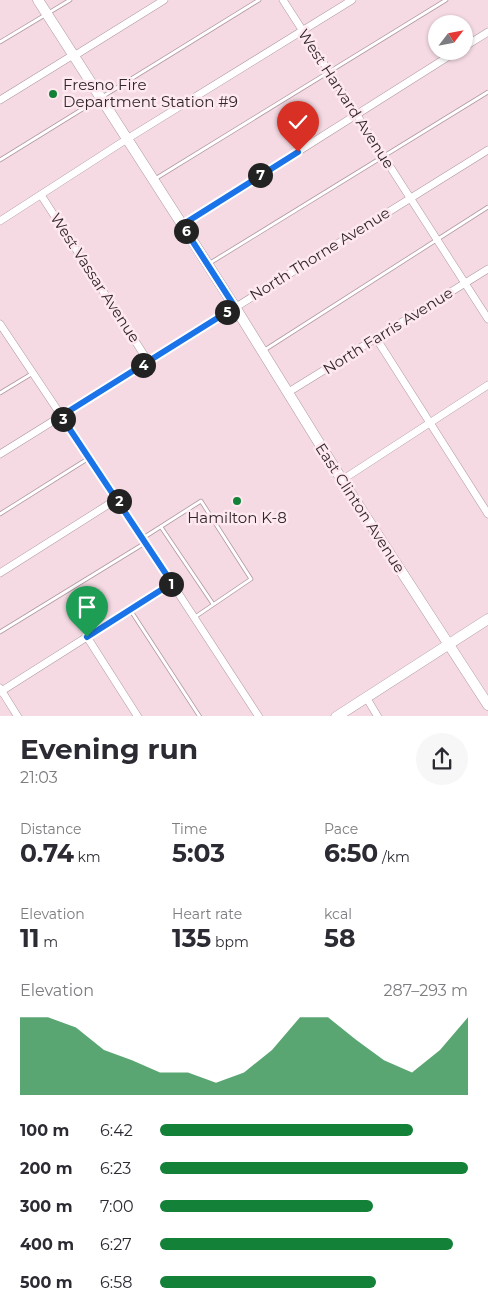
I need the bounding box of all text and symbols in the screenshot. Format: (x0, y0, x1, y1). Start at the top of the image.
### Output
north arrow (428, 15, 472, 60)
map controls (428, 15, 473, 60)
street label: West Harvard Avenue (294, 25, 399, 172)
place label: Fresno Fire Department Station #9 (63, 75, 238, 111)
marker: Fresno Fire Department Station #9 (47, 88, 59, 100)
pin (277, 101, 319, 152)
icon: check (284, 108, 312, 136)
pin: 7 (248, 162, 272, 188)
text: 7 (256, 166, 265, 184)
street label: North Thorne Avenue (246, 203, 393, 305)
street label: West Vassar Avenue (46, 209, 144, 346)
pin: 6 (174, 218, 198, 244)
text: 6 (182, 222, 191, 240)
street label: North Farris Avenue (319, 283, 456, 378)
pin: 5 (214, 300, 240, 324)
text: 5 (223, 303, 232, 321)
pin: 4 (130, 352, 156, 378)
text: 4 (139, 356, 148, 374)
pin: 3 (50, 406, 76, 432)
text: 3 (59, 410, 68, 428)
street label: East Clinton Avenue (311, 439, 409, 576)
pin: 2 (106, 488, 132, 514)
text: 2 (115, 492, 124, 510)
marker: Hamilton K-8 (231, 495, 243, 507)
place label: Hamilton K-8 (187, 508, 287, 527)
pin: 1 (158, 572, 184, 596)
text: 1 (169, 575, 174, 593)
pin (66, 586, 108, 637)
icon: arrive (73, 593, 101, 621)
text: Evening run (20, 732, 198, 766)
button: share (416, 733, 468, 785)
text: 21:03 (20, 768, 58, 787)
text: Distance (20, 820, 82, 838)
text: Time (172, 820, 207, 838)
text: Pace (324, 820, 358, 838)
text: 0.74 (20, 838, 74, 868)
text: 5:03 (172, 838, 225, 868)
text: 6:50 (324, 838, 378, 868)
text: km (74, 848, 101, 866)
text: /km (378, 848, 410, 866)
text: Elevation (20, 905, 85, 923)
text: Heart rate (172, 905, 242, 923)
text: kcal (324, 905, 352, 923)
text: 11 (20, 923, 40, 953)
text: 135 (172, 923, 211, 953)
text: 58 (324, 923, 355, 953)
text: m (40, 933, 58, 951)
text: bpm (211, 933, 249, 951)
text: Elevation (20, 981, 94, 1000)
text: 287–293 m (383, 981, 468, 1000)
text: 100 m (20, 1121, 69, 1140)
text: 6:42 (100, 1121, 133, 1140)
text: 200 m (20, 1159, 72, 1178)
text: 6:23 (100, 1159, 131, 1178)
text: 300 m (20, 1197, 73, 1216)
text: 7:00 (100, 1197, 134, 1216)
text: 400 m (20, 1235, 74, 1254)
text: 6:27 (100, 1235, 132, 1254)
text: 500 m (20, 1273, 73, 1292)
text: 6:58 (100, 1273, 132, 1292)

